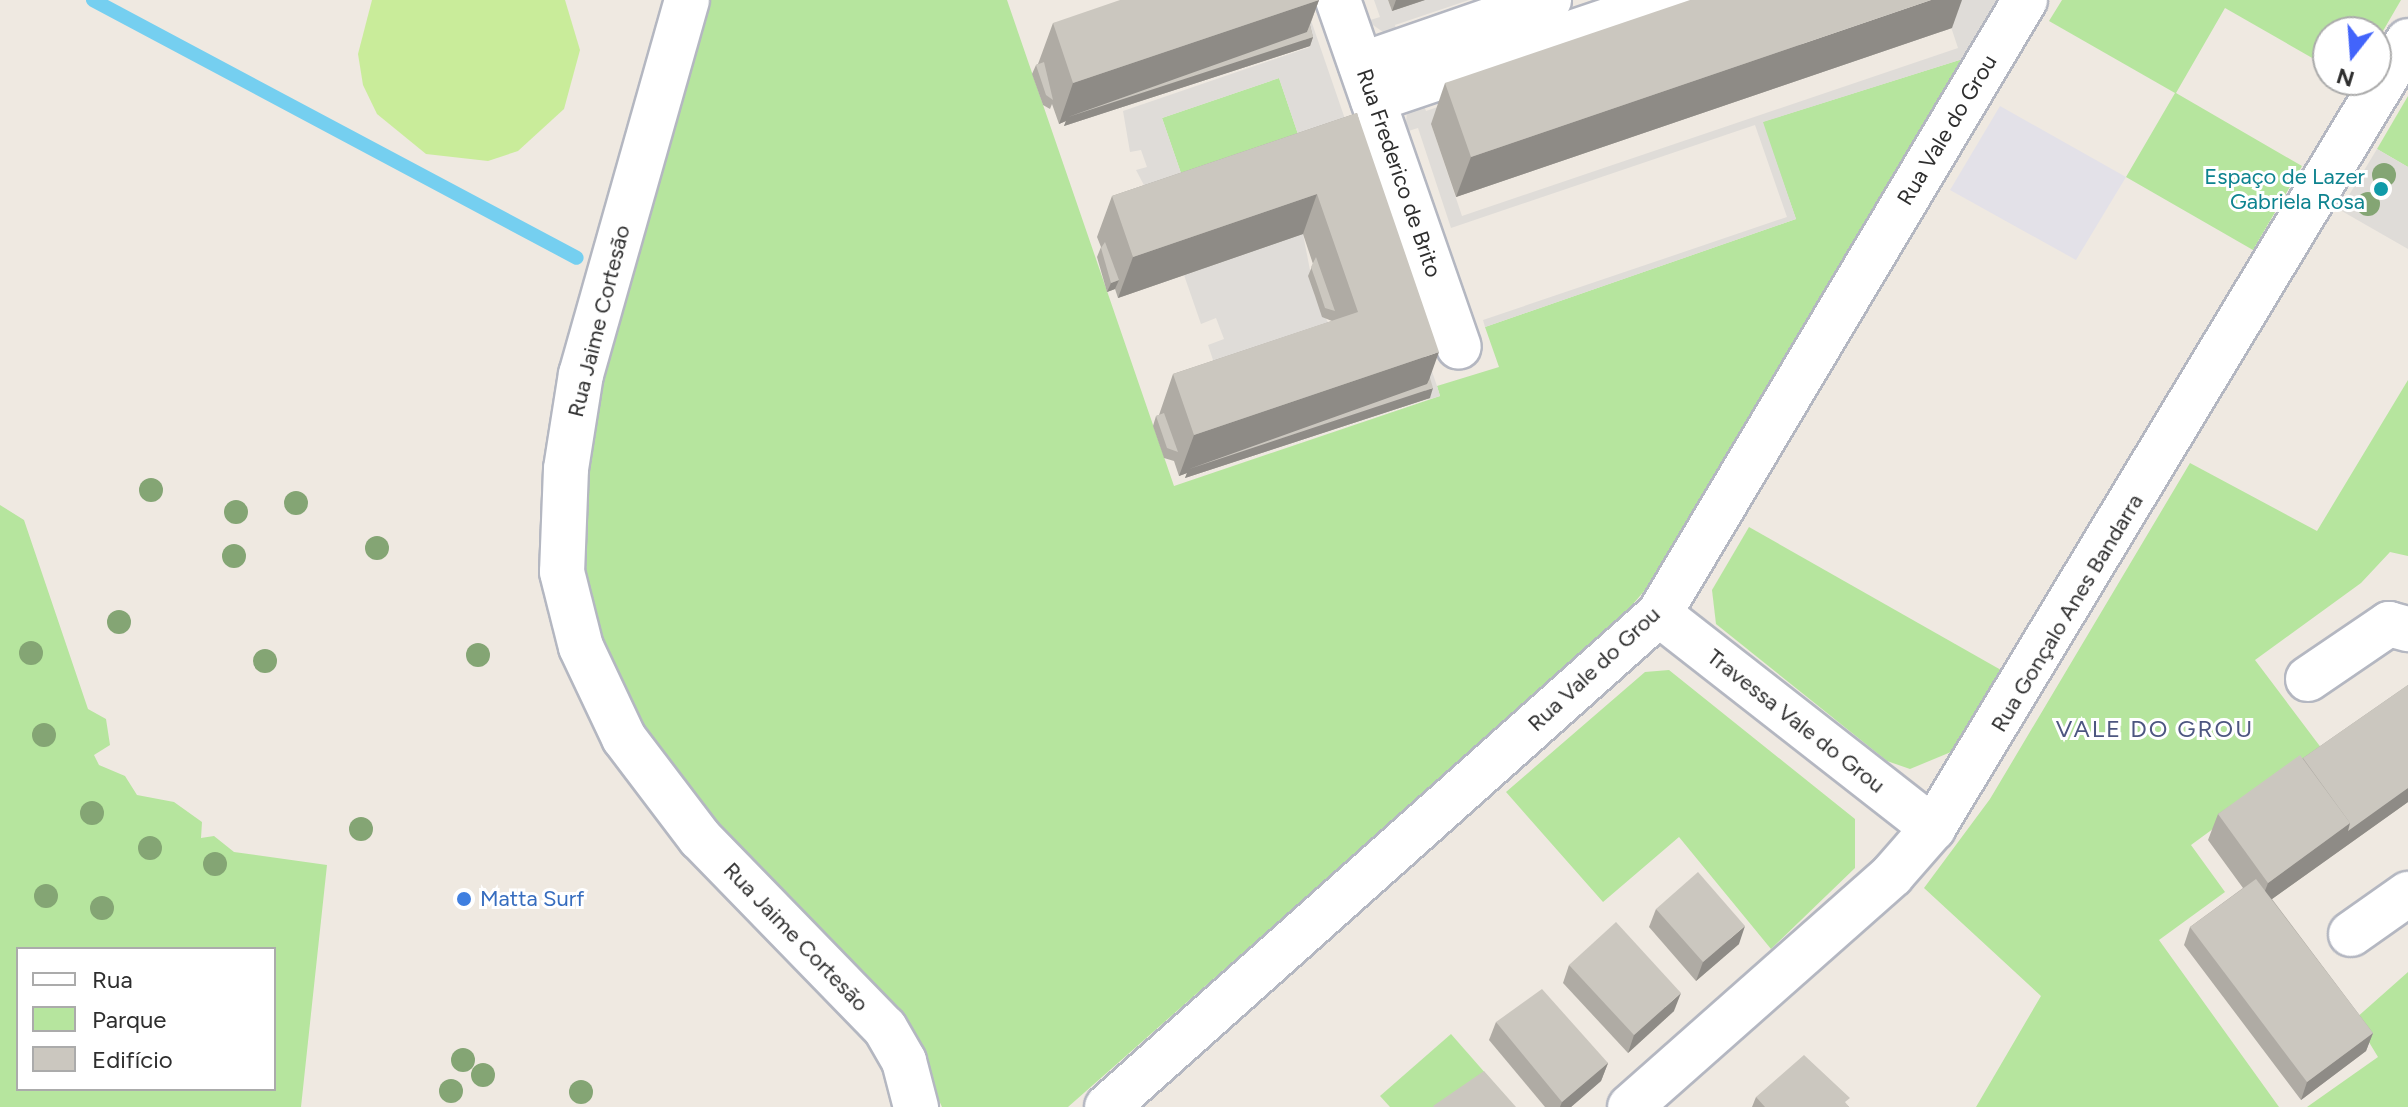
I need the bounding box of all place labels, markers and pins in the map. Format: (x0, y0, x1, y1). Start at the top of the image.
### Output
place label: Espaço de Lazer Gabriela Rosa (2204, 163, 2365, 214)
marker: Espaço de Lazer Gabriela Rosa (2372, 180, 2390, 198)
place label: Matta Surf (480, 886, 584, 912)
marker: Matta Surf (455, 890, 473, 908)

